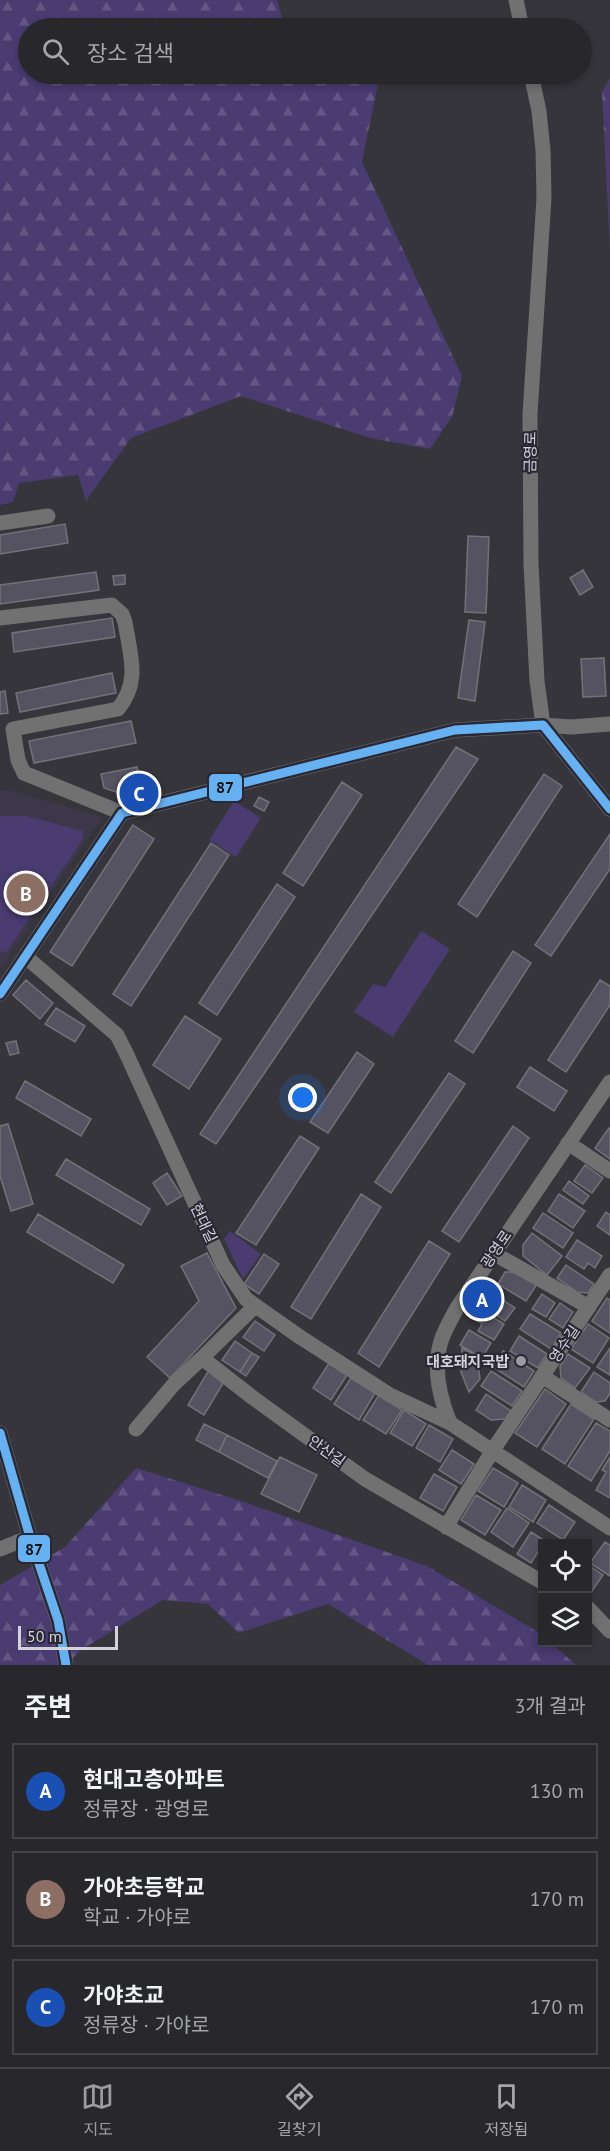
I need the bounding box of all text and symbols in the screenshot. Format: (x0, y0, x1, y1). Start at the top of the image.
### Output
search box (18, 18, 592, 84)
icon: search (39, 35, 72, 68)
text: 장소 검색 (87, 39, 174, 67)
street label: 금영로 (520, 431, 540, 473)
pin: C (120, 770, 158, 816)
line badge: 87 (208, 773, 243, 802)
text: 87 (216, 777, 234, 797)
pin: B (6, 870, 46, 916)
your location (288, 1083, 317, 1112)
street label: 현대길 (187, 1200, 221, 1246)
street label: 광영로 (477, 1227, 515, 1271)
pin: A (462, 1276, 502, 1322)
street label: 영수길 (545, 1322, 583, 1366)
place label: 대호돼지국밥 (426, 1352, 509, 1371)
marker: 대호돼지국밥 (514, 1354, 528, 1368)
street label: 안산길 (305, 1431, 349, 1471)
line badge: 87 (17, 1534, 51, 1563)
text: 87 (25, 1539, 43, 1559)
map controls (538, 1539, 592, 1647)
button: locate (538, 1539, 592, 1593)
button: layers (538, 1593, 592, 1647)
scale bar (18, 1623, 118, 1650)
text: 50 m (27, 1626, 62, 1646)
text: 주변 (24, 1690, 72, 1723)
text: 3개 결과 (515, 1693, 586, 1719)
text: 현대고층아파트 (83, 1765, 225, 1793)
text: A (39, 1778, 52, 1804)
text: 130 m (530, 1778, 584, 1804)
text: 정류장 · 광영로 (83, 1796, 209, 1822)
text: 가야초등학교 (83, 1873, 204, 1901)
text: B (40, 1886, 51, 1912)
text: 170 m (530, 1886, 584, 1912)
text: 학교 · 가야로 (83, 1904, 191, 1930)
text: 가야초교 (83, 1981, 164, 2009)
text: C (40, 1994, 51, 2020)
text: 170 m (530, 1994, 584, 2020)
text: 정류장 · 가야로 (83, 2012, 209, 2038)
tab: 지도 (81, 2080, 114, 2140)
tab: 길찾기 (277, 2080, 321, 2140)
tab: 저장됨 (484, 2080, 529, 2140)

